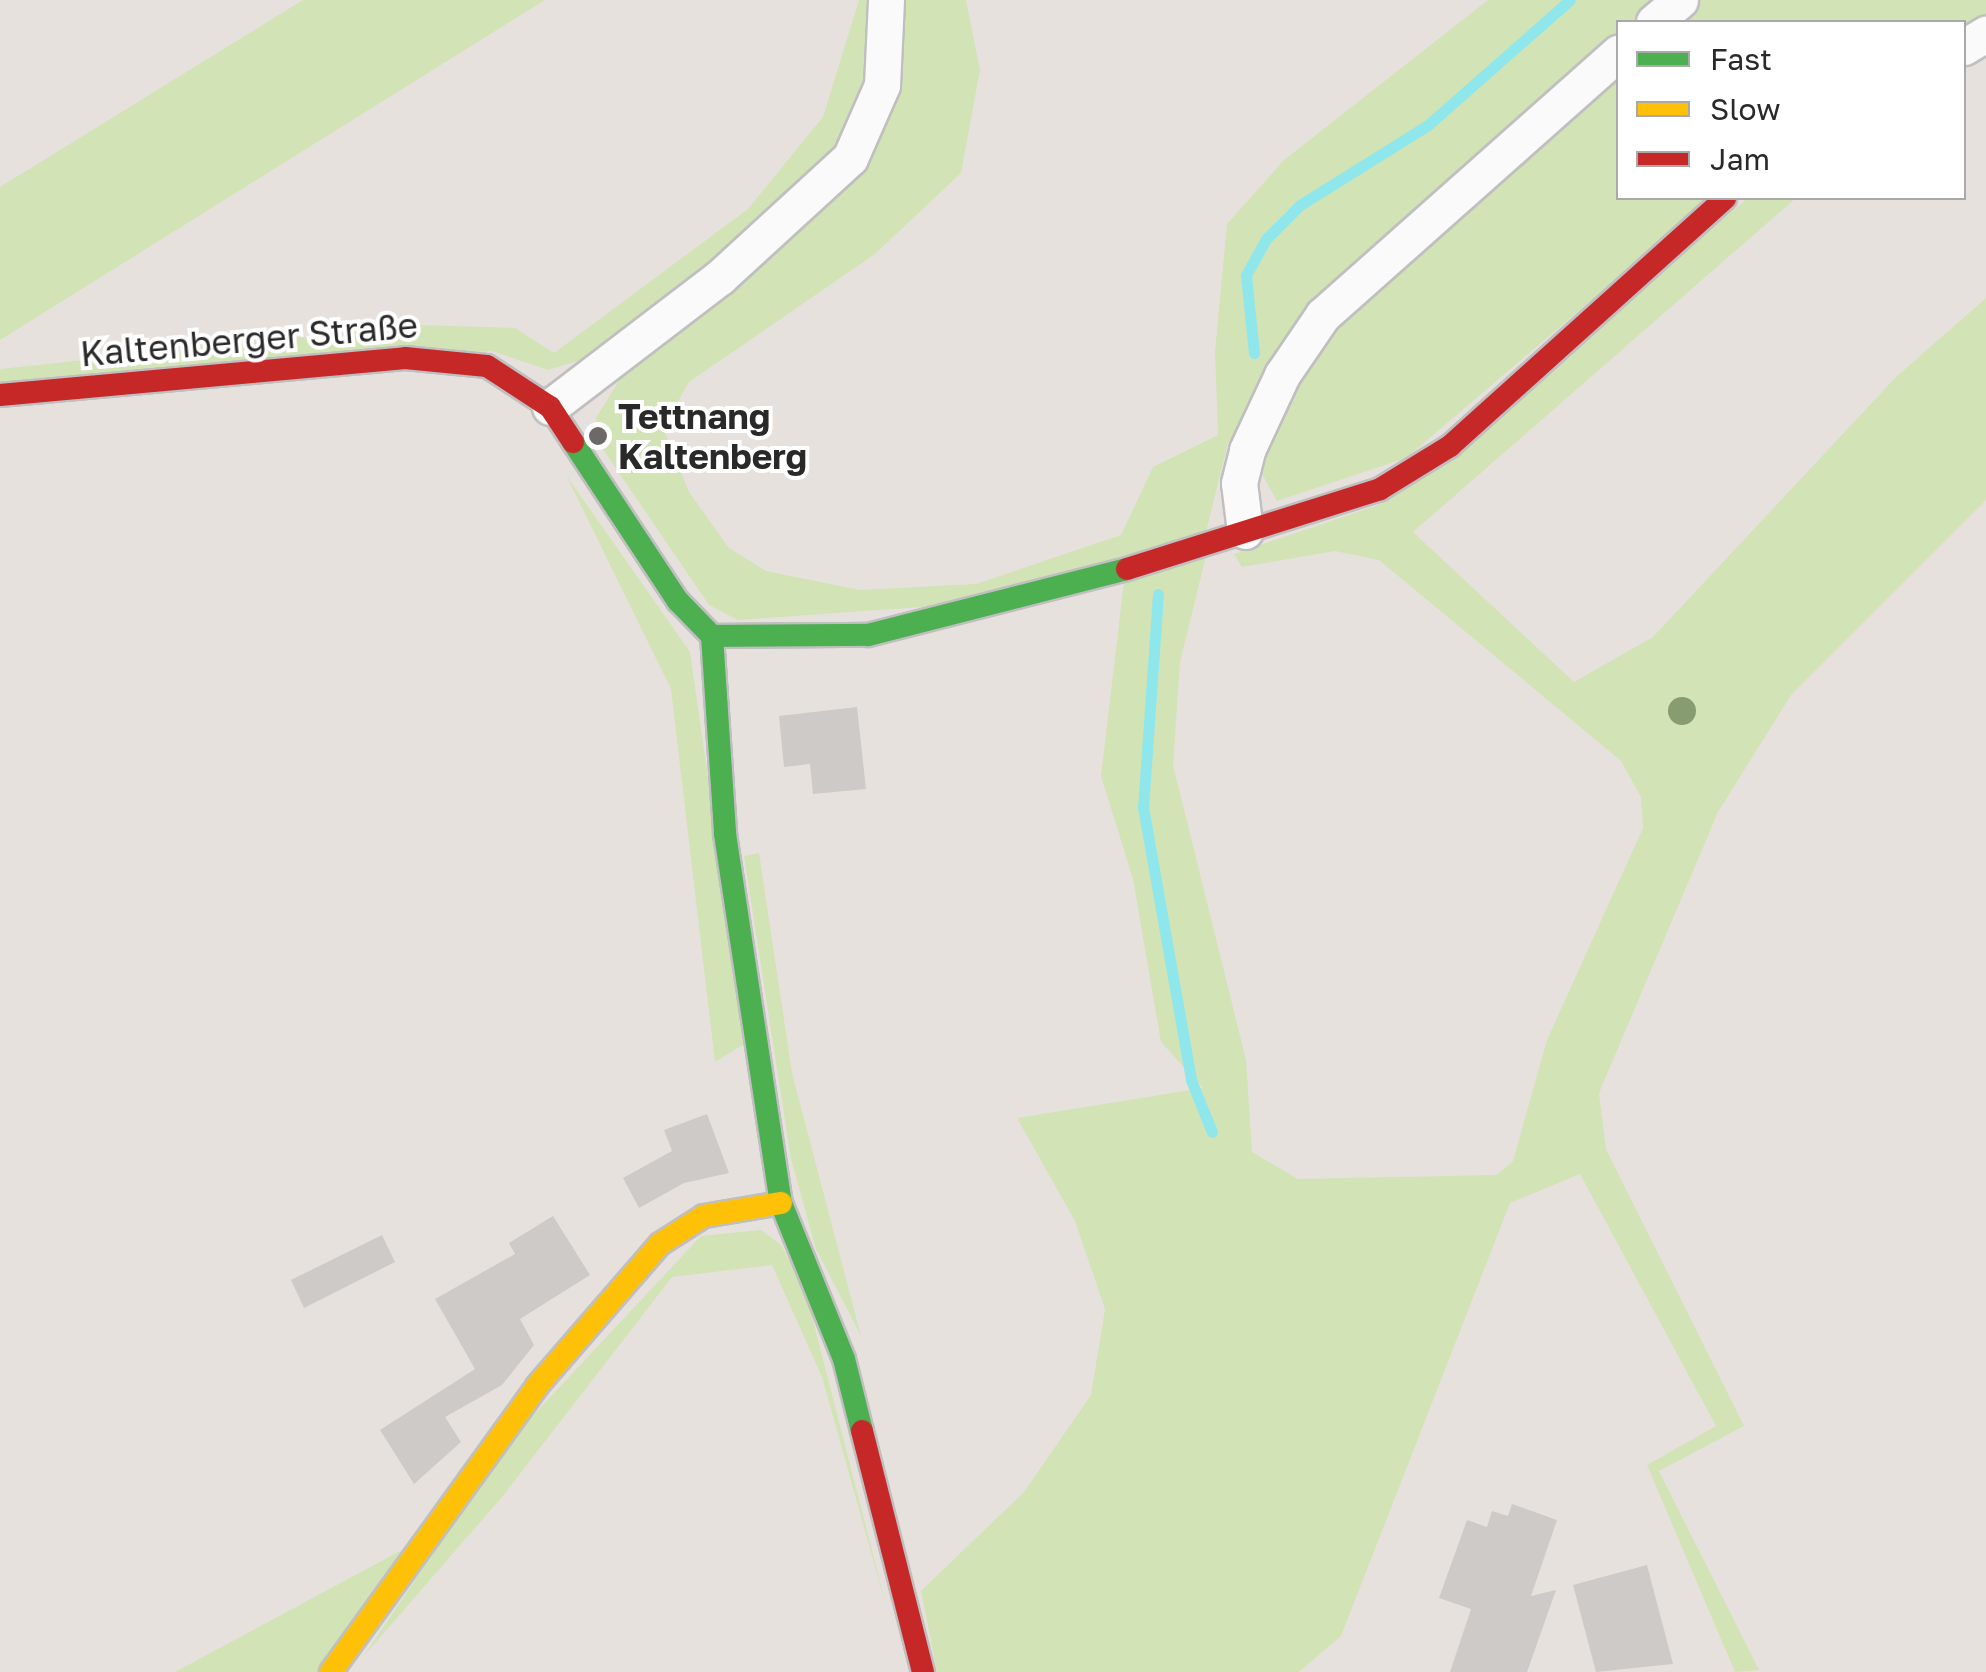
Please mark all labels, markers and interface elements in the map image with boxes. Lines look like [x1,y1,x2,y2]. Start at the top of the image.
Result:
legend [1616,20,1966,200]
text: Fast [1710,41,1772,77]
text: Slow [1710,91,1781,127]
text: Jam [1710,141,1770,177]
street label: Kaltenberger Straße [79,303,419,375]
place label: Tettnang Kaltenberg [618,395,807,477]
marker: Tettnang Kaltenberg [587,425,609,447]

